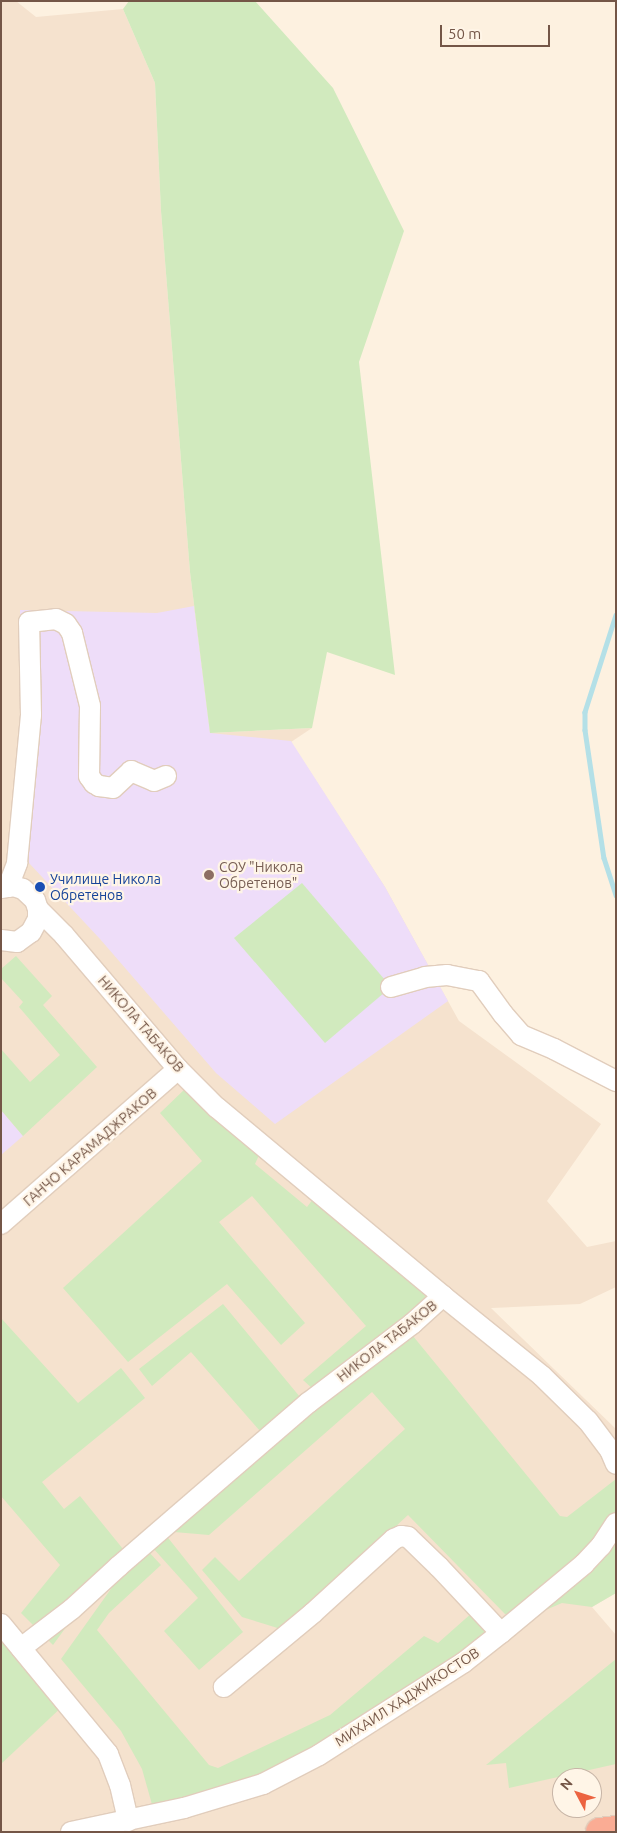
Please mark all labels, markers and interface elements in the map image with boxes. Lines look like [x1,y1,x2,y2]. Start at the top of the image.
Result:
scale bar [442,15,552,47]
text: 50 m [448,25,481,42]
place label: СОУ "Никола Обретенов" [219,859,303,892]
marker: СОУ "Никола Обретенов" [203,869,215,881]
place label: Училище Никола Обретенов [50,871,161,904]
marker: Училище Никола Обретенов [34,881,46,893]
street label: НИКОЛА ТАБАКОВ [94,972,188,1076]
street label: ГАНЧО КАРАМАДЖРАКОВ [20,1084,160,1210]
street label: НИКОЛА ТАБАКОВ [334,1297,440,1385]
street label: МИХАИЛ ХАДЖИКОСТОВ [332,1644,482,1750]
north arrow [552,1768,602,1818]
text: N [557,1775,576,1793]

